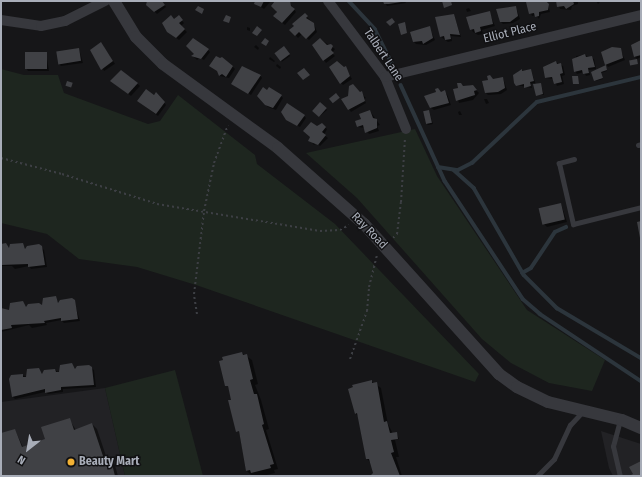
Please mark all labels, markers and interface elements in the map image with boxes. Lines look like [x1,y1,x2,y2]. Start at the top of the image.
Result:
street label: Elliot Place [482,19,538,47]
street label: Talbert Lane [360,26,406,84]
street label: Ray Road [348,210,390,252]
north arrow [8,429,48,469]
text: N [15,452,28,467]
place label: Beauty Mart [79,455,140,469]
marker: Beauty Mart [66,457,76,467]

